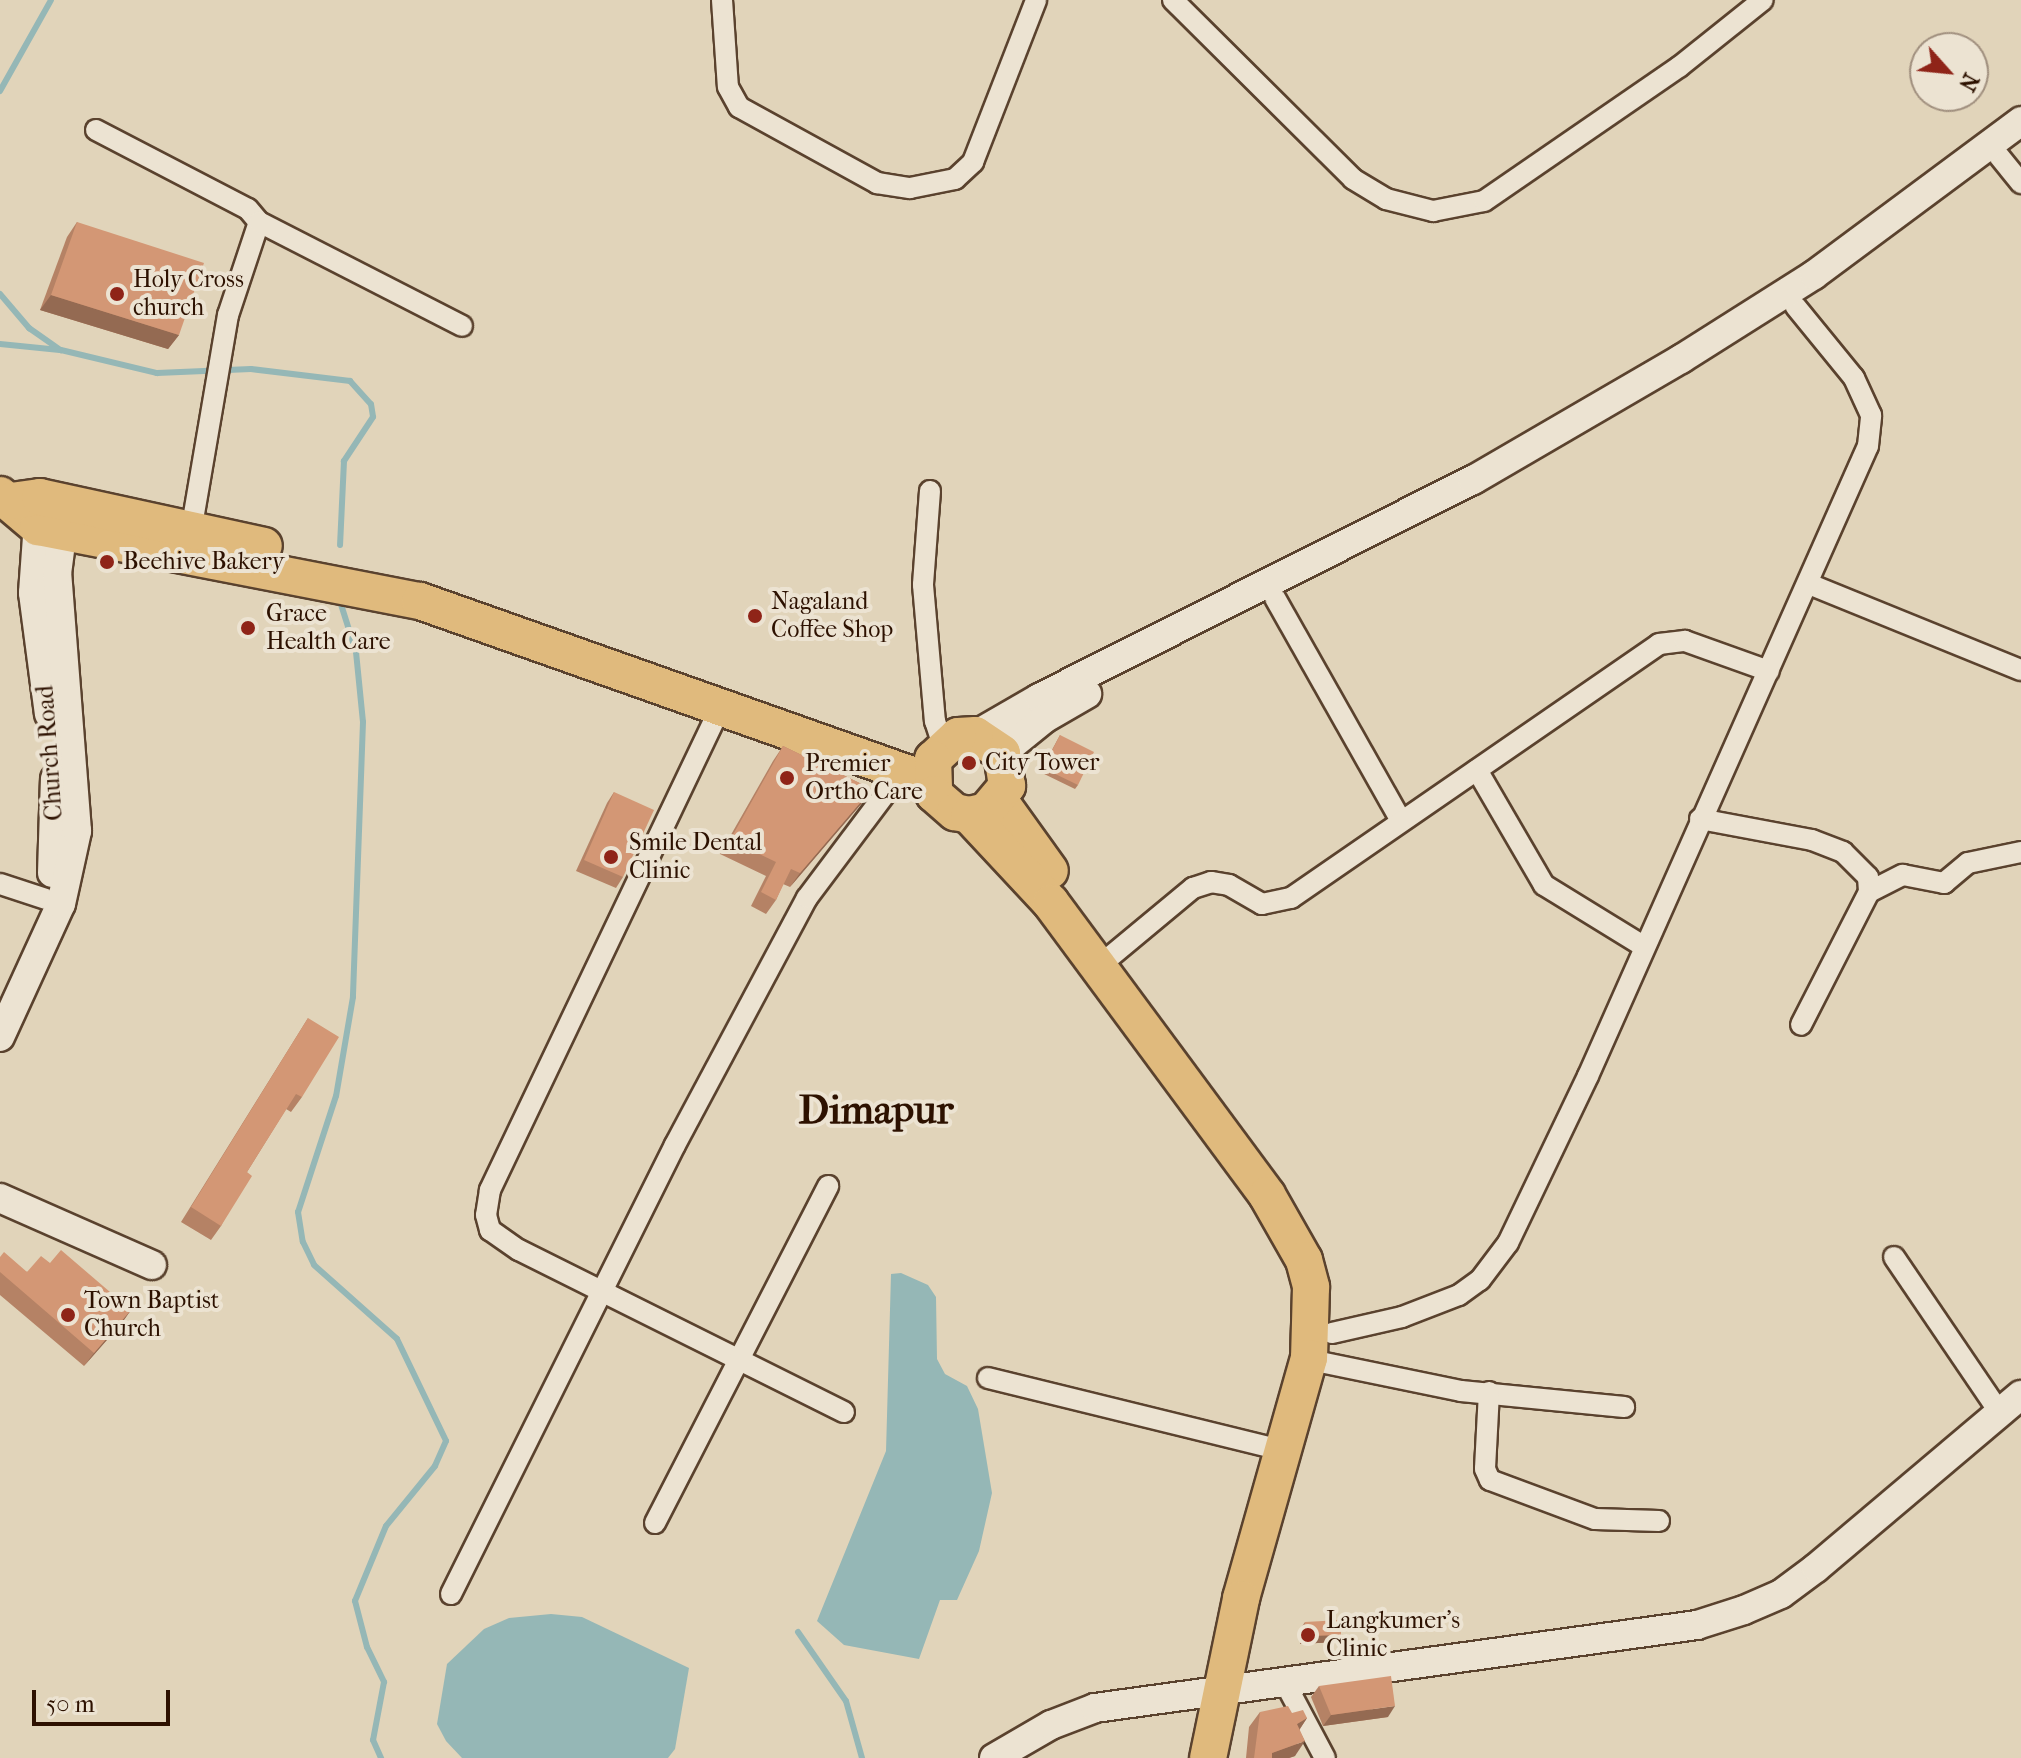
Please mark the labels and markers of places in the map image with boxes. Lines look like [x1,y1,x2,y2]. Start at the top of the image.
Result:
place label: Holy Cross church [133,266,244,322]
marker: Holy Cross church [108,285,126,303]
place label: Beehive Bakery [123,548,285,576]
marker: Beehive Bakery [98,553,116,571]
place label: Nagaland Coffee Shop [771,588,893,644]
place label: Grace Health Care [266,600,391,656]
marker: Nagaland Coffee Shop [746,607,764,625]
marker: Grace Health Care [237,617,259,639]
place label: City Tower [985,749,1100,777]
place label: Premier Ortho Care [805,750,923,806]
marker: City Tower [960,754,978,772]
marker: Premier Ortho Care [776,767,798,789]
place label: Smile Dental Clinic [629,829,762,885]
marker: Smile Dental Clinic [600,846,622,868]
place label: Town Baptist Church [84,1287,219,1343]
marker: Town Baptist Church [59,1306,77,1324]
place label: Langkumer's Clinic [1326,1607,1460,1663]
marker: Langkumer's Clinic [1297,1624,1319,1646]

